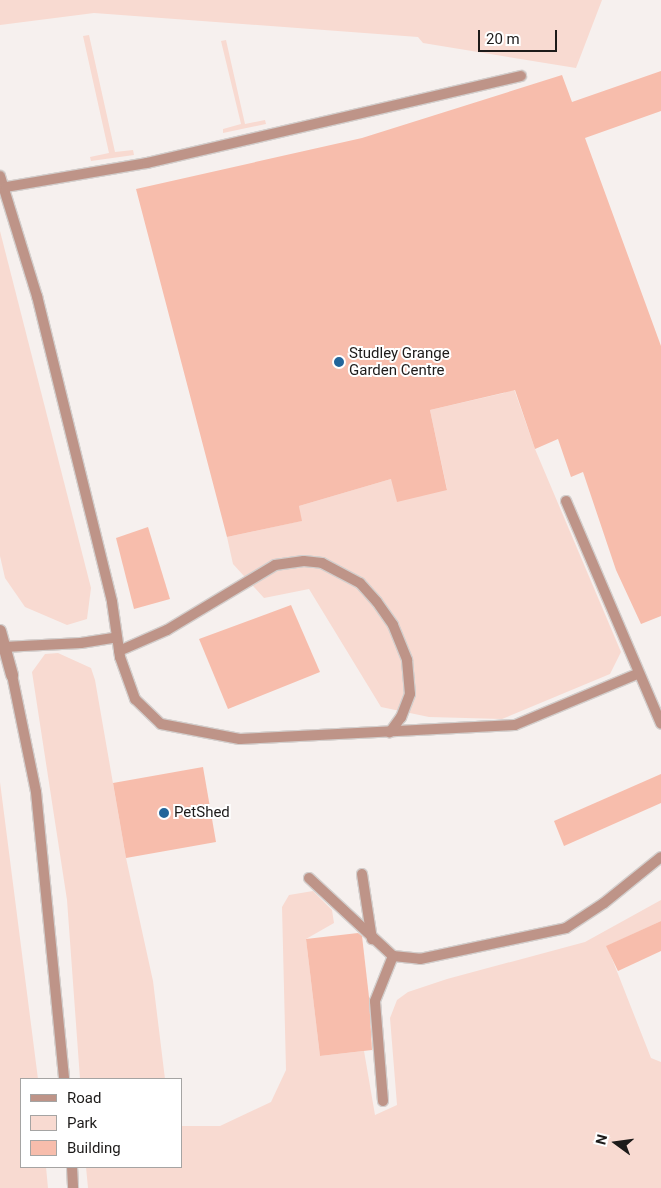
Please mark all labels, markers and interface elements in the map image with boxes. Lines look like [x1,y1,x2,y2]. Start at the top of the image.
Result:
scale bar [481,20,560,52]
text: 20 m [486,30,520,48]
place label: Studley Grange Garden Centre [349,344,450,379]
marker: Studley Grange Garden Centre [333,356,345,368]
place label: PetShed [174,804,230,822]
marker: PetShed [158,807,170,819]
legend [20,1078,182,1168]
text: Road [67,1089,101,1107]
text: Park [67,1114,97,1132]
north arrow [591,1118,641,1168]
text: N [592,1133,610,1146]
text: Building [67,1139,121,1157]

